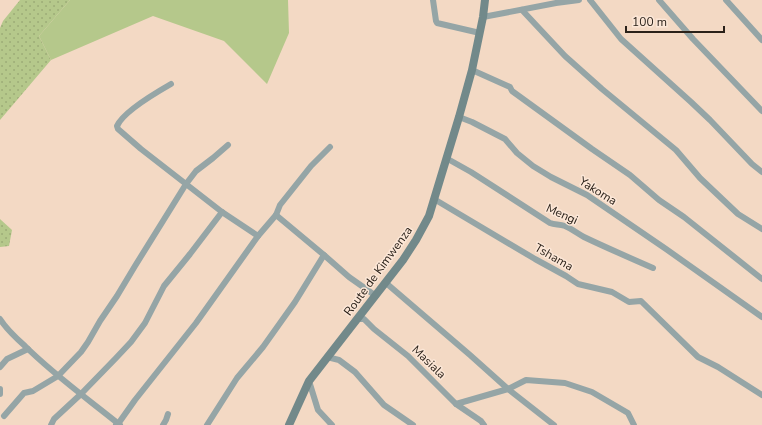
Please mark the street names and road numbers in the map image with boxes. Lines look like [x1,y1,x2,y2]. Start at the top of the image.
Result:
street label: Yakoma [575,173,620,209]
street label: Mengi [544,200,580,228]
street label: Route de Kimwenza [340,223,416,319]
street label: Tshama [532,240,576,274]
street label: Masiala [409,342,449,382]

